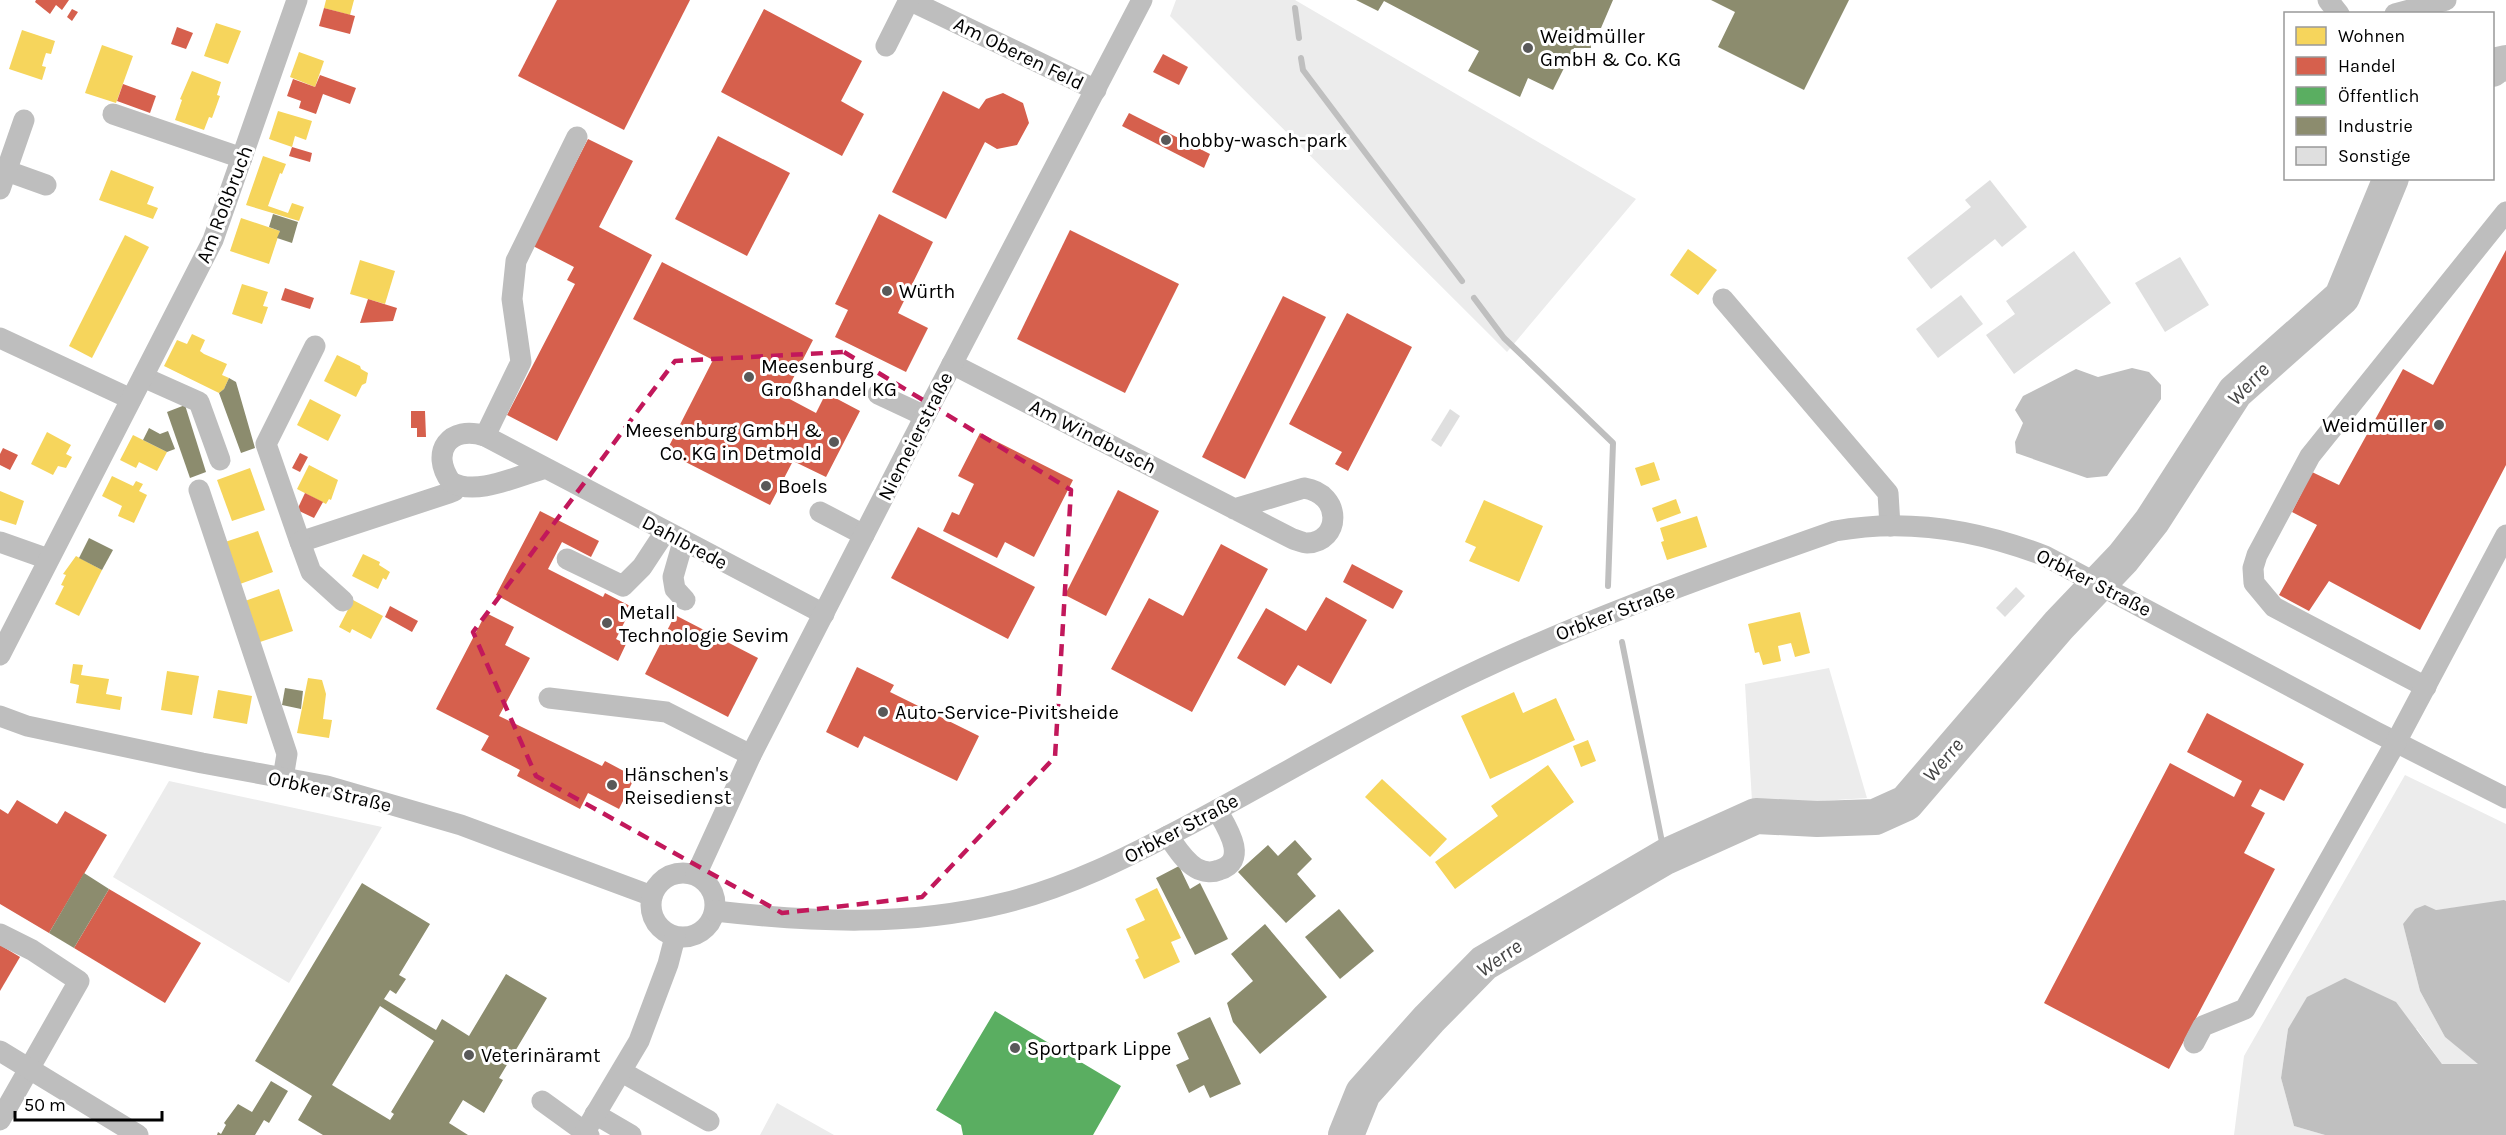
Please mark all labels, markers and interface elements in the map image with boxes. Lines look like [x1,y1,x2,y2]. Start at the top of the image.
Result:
street label: Am Oberen Feld [950,12,1088,95]
legend [2284,12,2494,180]
place label: Weidmüller GmbH & Co. KG [1540,25,1681,71]
text: Wohnen [2338,25,2405,47]
marker: Weidmüller GmbH & Co. KG [1521,41,1535,55]
text: Handel [2338,55,2396,77]
text: Öffentlich [2338,85,2419,107]
text: Industrie [2338,115,2413,137]
place label: hobby-wasch-park [1178,129,1348,152]
marker: hobby-wasch-park [1159,133,1173,147]
street label: Am Roßbruch [192,142,257,266]
text: Sonstige [2338,145,2411,167]
place label: Würth [899,280,955,303]
marker: Würth [880,284,894,298]
place label: Meesenburg Großhandel KG [761,355,897,401]
water label: Werre [2222,357,2274,410]
street label: Niemeierstraße [873,368,958,504]
marker: Meesenburg Großhandel KG [742,370,756,384]
street label: Am Windbusch [1025,395,1160,478]
place label: Weidmüller [2322,414,2428,437]
marker: Weidmüller [2432,418,2446,432]
place label: Meesenburg GmbH & Co. KG in Detmold [625,419,822,465]
marker: Meesenburg GmbH & Co. KG in Detmold [827,435,841,449]
place label: Boels [778,475,828,498]
marker: Boels [759,479,773,493]
street label: Dahlbrede [638,510,731,575]
street label: Orbker Straße [2032,544,2155,621]
street label: Orbker Straße [1552,579,1678,646]
place label: Metall Technologie Sevim [619,601,789,647]
marker: Metall Technologie Sevim [600,616,614,630]
place label: Auto-Service-Pivitsheide [895,701,1119,724]
marker: Auto-Service-Pivitsheide [876,705,890,719]
water label: Werre [1917,733,1969,787]
place label: Hänschen's Reisedienst [624,763,732,809]
street label: Orbker Straße [266,766,394,817]
marker: Hänschen's Reisedienst [605,778,619,792]
street label: Orbker Straße [1120,789,1242,868]
water label: Werre [1472,934,1527,982]
place label: Sportpark Lippe [1027,1037,1171,1060]
marker: Sportpark Lippe [1008,1041,1022,1055]
place label: Veterinäramt [481,1044,601,1067]
marker: Veterinäramt [462,1048,476,1062]
scale bar [15,1084,162,1122]
text: 50 m [24,1094,66,1116]

